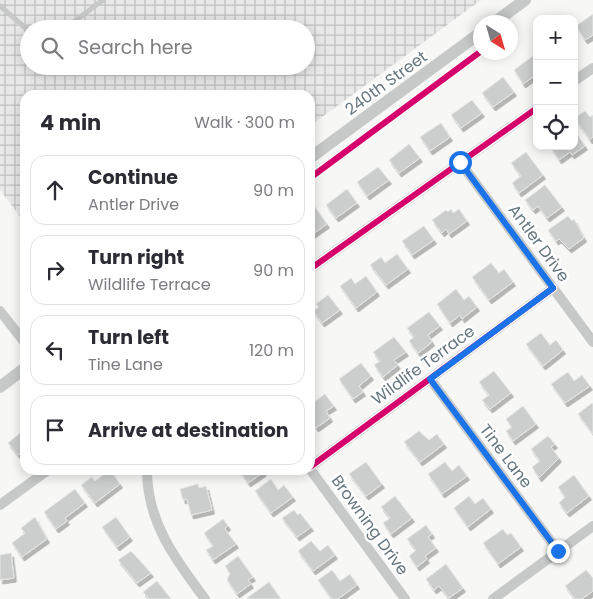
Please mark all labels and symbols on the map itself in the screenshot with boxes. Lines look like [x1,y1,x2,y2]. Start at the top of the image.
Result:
north arrow [473,15,518,60]
street label: 240th Street [340,45,432,121]
route start [449,151,472,174]
street label: Antler Drive [503,199,575,287]
street label: Wildlife Terrace [367,320,479,410]
street label: Tine Lane [474,419,538,493]
street label: Browning Drive [326,470,414,580]
route end [547,540,570,563]

